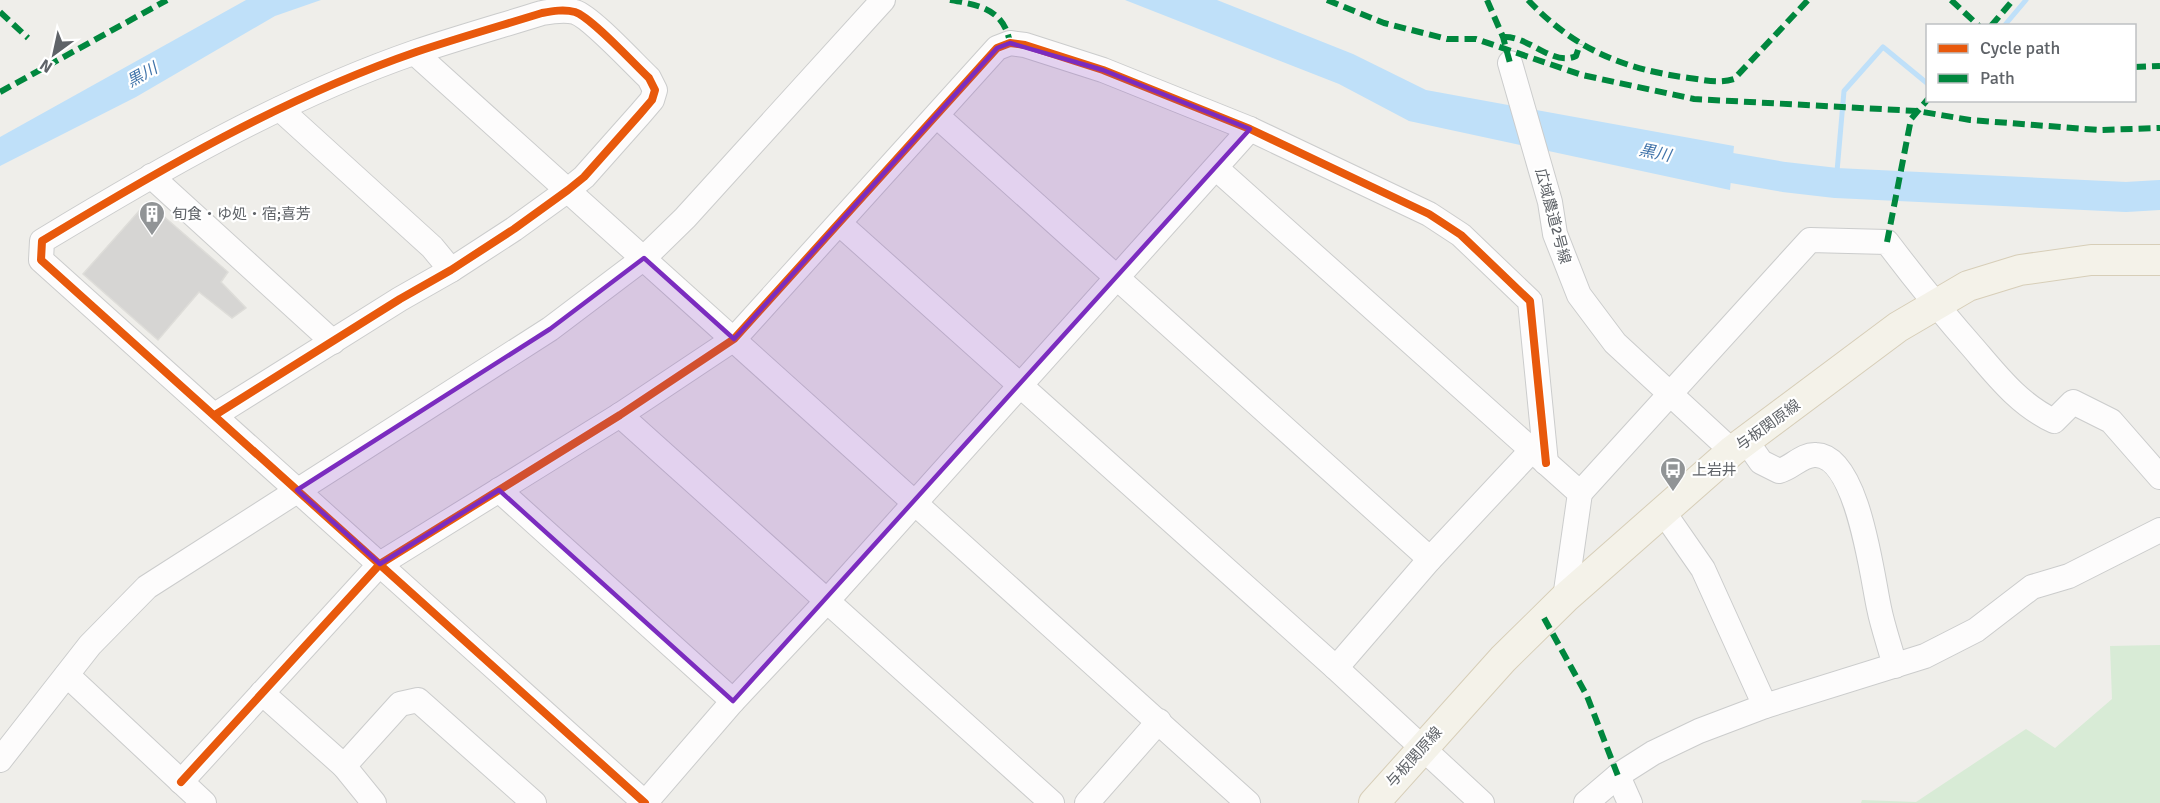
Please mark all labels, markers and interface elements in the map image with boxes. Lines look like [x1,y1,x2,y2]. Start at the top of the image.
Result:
north arrow [24,24,84,84]
legend [1926,24,2136,102]
text: Cycle path [1980,37,2060,59]
text: N [36,54,56,77]
water label: 黒川 [123,58,163,92]
text: Path [1980,67,2015,89]
water label: 黒川 [1637,140,1675,166]
street label: 広域農道2号線 [1532,166,1574,266]
building icon: 旬食・ゆ処・宿;喜芳 [137,199,167,237]
place label: 旬食・ゆ処・宿;喜芳 [172,205,311,223]
street label: 与板関原線 [1732,396,1804,454]
bus stop icon: 上岩井 [1658,455,1688,493]
place label: 上岩井 [1692,461,1737,479]
street label: 与板関原線 [1382,723,1446,791]

